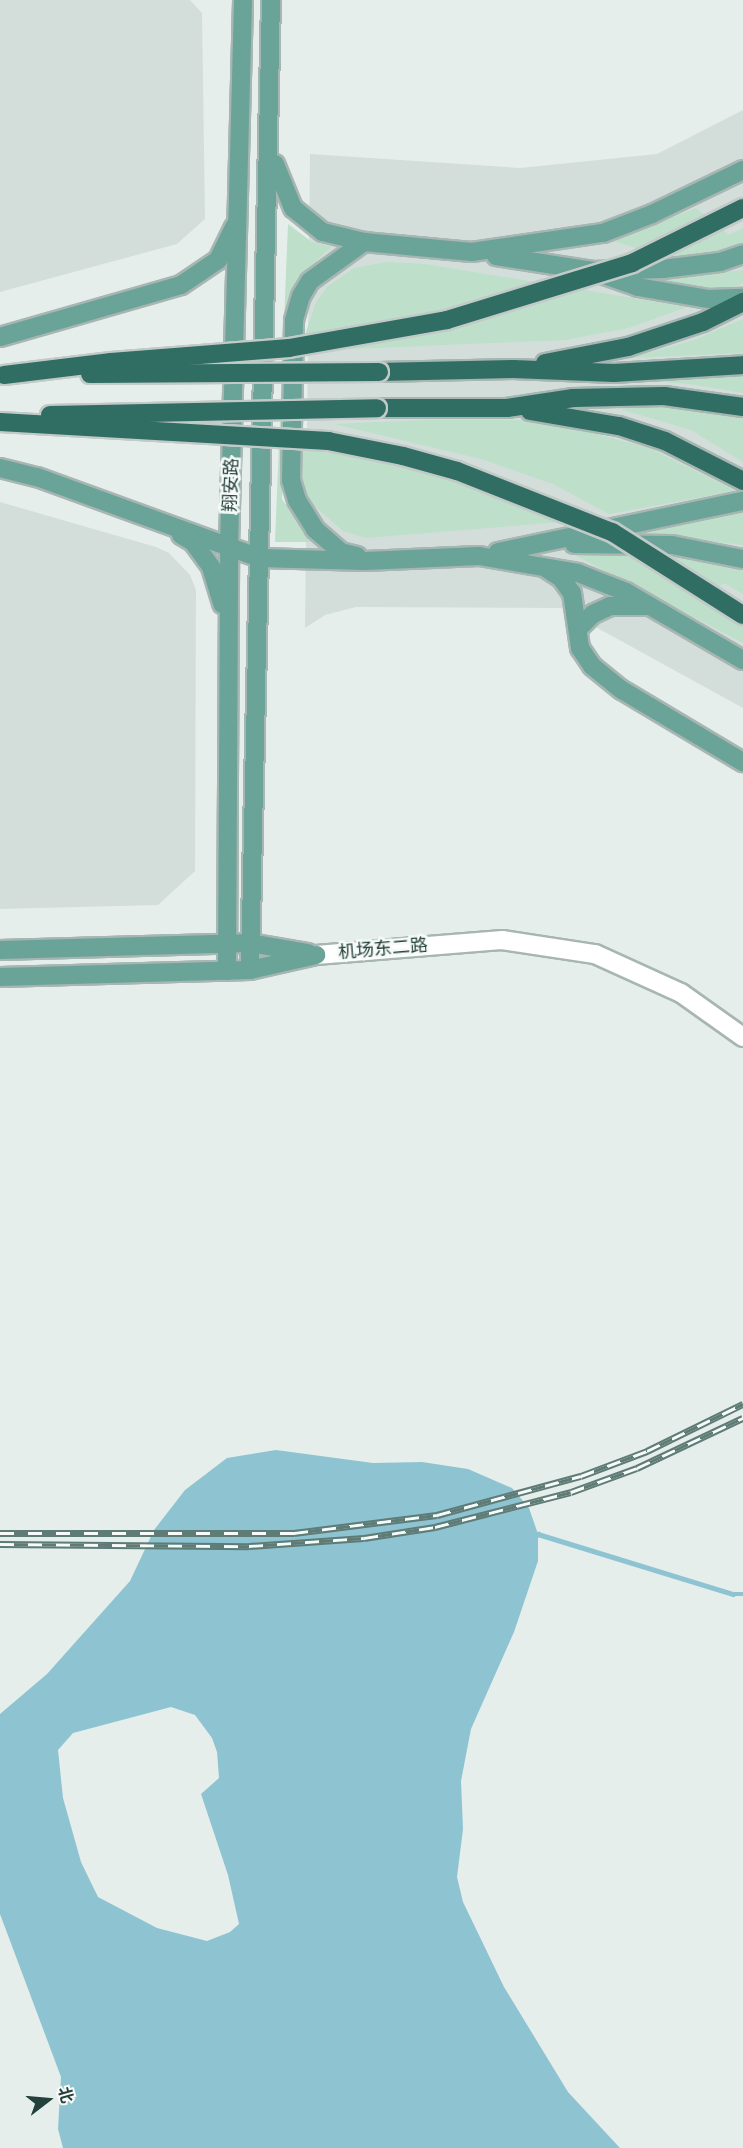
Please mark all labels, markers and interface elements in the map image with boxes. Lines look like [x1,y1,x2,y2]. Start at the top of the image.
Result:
street label: 翔安路 [219,458,243,512]
street label: 机场东二路 [337,934,429,964]
north arrow [18,2070,78,2130]
text: 北 [54,2085,77,2105]

